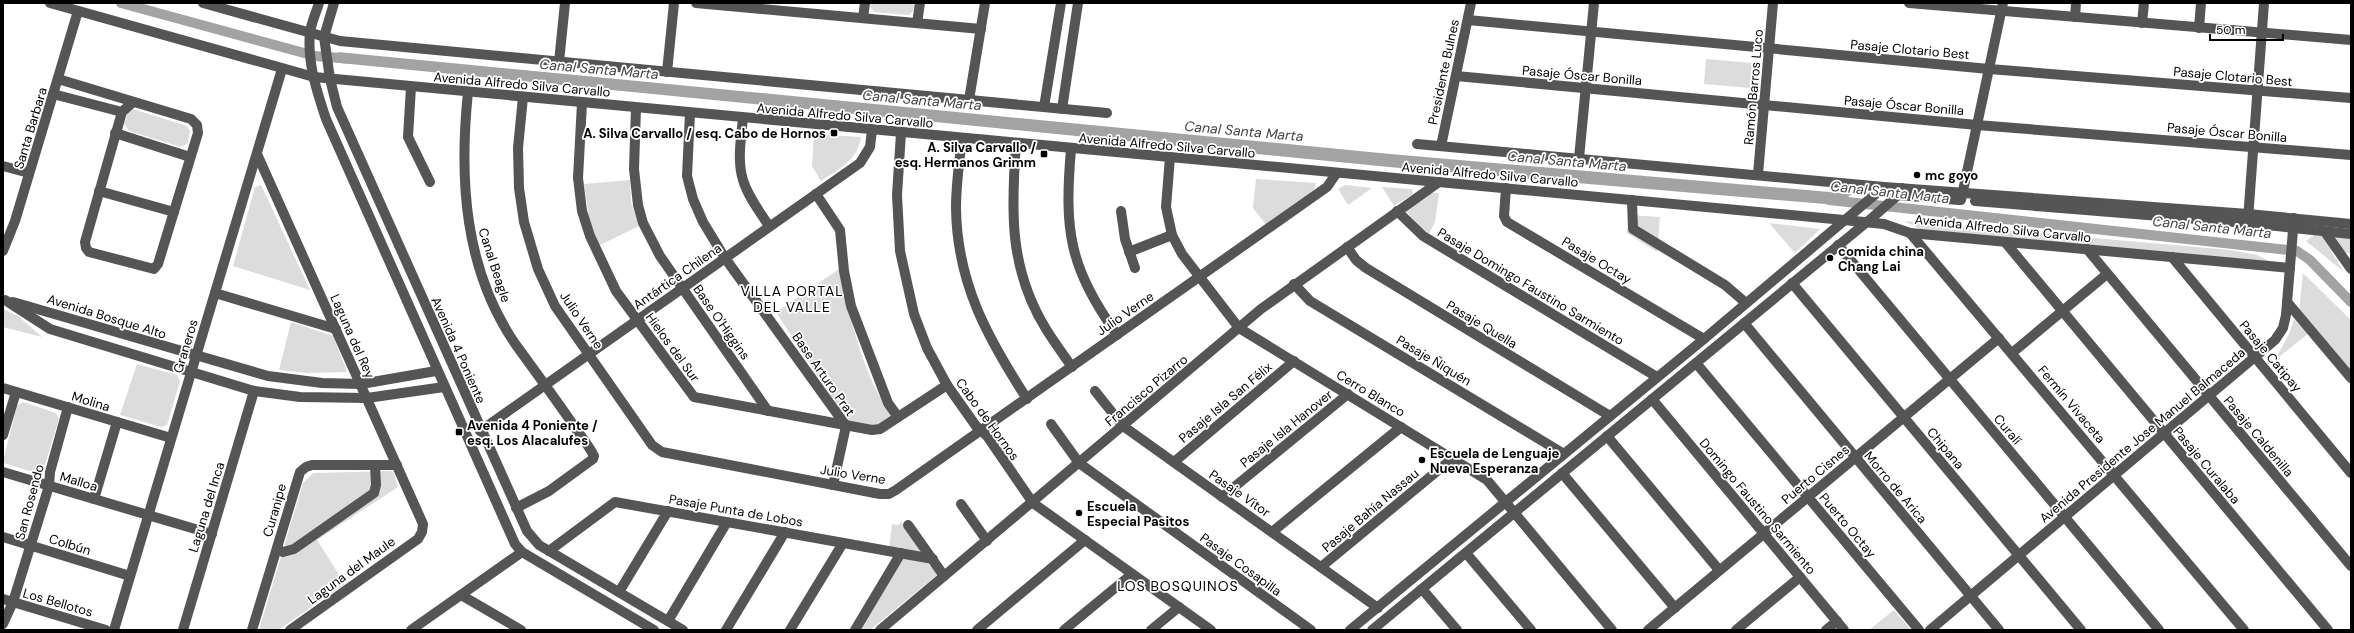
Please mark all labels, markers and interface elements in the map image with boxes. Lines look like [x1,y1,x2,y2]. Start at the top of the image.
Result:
scale bar [2210,16,2283,42]
street label: Presidente Bulnes [1424,18,1463,126]
text: 50 m [2216,22,2245,38]
street label: Ramón Barros Luco [1740,28,1767,146]
street label: Pasaje Clotario Best [1850,36,1970,63]
water label: Canal Santa Marta [539,55,660,83]
street label: Pasaje Óscar Bonilla [1521,62,1643,89]
street label: Pasaje Clotario Best [2173,63,2293,90]
street label: Avenida Alfredo Silva Carvallo [433,68,611,101]
street label: Santa Barbara [10,85,51,171]
water label: Canal Santa Marta [862,86,983,114]
street label: Pasaje Óscar Bonilla [1843,92,1965,119]
street label: Avenida Alfredo Silva Carvallo [756,99,934,132]
water label: Canal Santa Marta [1184,117,1305,145]
street label: Pasaje Óscar Bonilla [2166,119,2288,146]
place label: A. Silva Carvallo / esq. Cabo de Hornos [583,125,826,142]
marker: A. Silva Carvallo / esq. Cabo de Hornos [829,128,839,138]
street label: Avenida Alfredo Silva Carvallo [1078,129,1256,162]
place label: A. Silva Carvallo / esq. Hermanos Grimm [895,139,1036,171]
water label: Canal Santa Marta [1507,147,1628,175]
marker: A. Silva Carvallo / esq. Hermanos Grimm [1039,149,1049,159]
street label: Avenida Alfredo Silva Carvallo [1401,158,1579,191]
place label: mc goyo [1925,167,1978,184]
marker: mc goyo [1912,170,1922,180]
water label: Canal Santa Marta [1830,177,1951,207]
street label: Avenida Alfredo Silva Carvallo [1914,211,2092,246]
water label: Canal Santa Marta [2152,212,2273,242]
street label: Pasaje Domingo Faustino Sarmiento [1434,224,1627,349]
street label: Canal Beagle [475,226,515,304]
street label: Pasaje Octay [1559,233,1635,288]
street label: Antártica Chilena [630,240,725,313]
place label: comida china Chang Lai [1838,243,1924,275]
marker: comida china Chang Lai [1825,253,1835,263]
street label: Base O'Higgins [689,281,754,363]
district label: VILLA PORTAL DEL VALLE [740,282,844,316]
street label: Julio Verne [556,288,607,352]
street label: Julio Verne [1093,288,1157,339]
street label: Avenida Bosque Alto [45,290,169,343]
street label: Laguna del Rey [326,292,379,381]
street label: Avenida 4 Poniente [427,294,490,406]
street label: Pasaje Quella [1443,297,1520,352]
street label: Hielos del Sur [642,309,704,385]
street label: Graneros [169,317,202,375]
street label: Pasaje Catipay [2236,317,2306,396]
street label: Base Arturo Prat [788,329,859,419]
street label: Pasaje Ñiquén [1393,331,1474,389]
street label: Avenida Presidente Jose Manuel Balmaceda [2036,344,2249,527]
street label: Francisco Pizarro [1101,351,1191,430]
street label: Pasaje Isla San Félix [1175,358,1276,446]
street label: Fermín Vivaceta [2034,362,2109,447]
street label: Cerro Blanco [1333,366,1409,421]
street label: Cabo de Hornos [952,375,1023,464]
street label: Pasaje Isla Hanover [1237,386,1336,471]
street label: Molina [70,388,112,415]
street label: Pasaje Caldenilla [2220,392,2297,480]
street label: Curalí [1990,411,2025,448]
place label: Avenida 4 Poniente / esq. Los Alacalufes [467,417,598,449]
street label: Pasaje Curalaba [2169,423,2244,507]
street label: Chipana [1923,424,1968,473]
marker: Avenida 4 Poniente / esq. Los Alacalufes [454,427,464,437]
street label: Domingo Faustino Sarmiento [1696,435,1820,578]
street label: Puerto Cisnes [1778,441,1853,508]
place label: Escuela de Lenguaje Nueva Esperanza [1430,445,1560,477]
street label: Morro de Arica [1860,448,1931,527]
marker: Escuela de Lenguaje Nueva Esperanza [1417,455,1427,465]
street label: Laguna del Inca [185,460,228,554]
street label: Julio Verne [819,461,887,488]
street label: San Rosendo [11,462,48,542]
street label: Pasaje Bahía Nassau [1318,465,1422,556]
street label: Pasaje Vítor [1206,466,1274,521]
street label: Malloa [58,468,100,495]
street label: Curanipe [259,481,290,539]
street label: Puerto Octay [1815,489,1880,561]
street label: Pasaje Punta de Lobos [668,490,804,531]
place label: Escuela Especial Pasitos [1087,498,1189,530]
marker: Escuela Especial Pasitos [1074,508,1084,518]
street label: Pasaje Cosapilla [1197,529,1285,600]
street label: Colbún [47,530,93,559]
street label: Laguna del Maule [304,533,398,608]
district label: LOS BOSQUINOS [1117,577,1239,595]
street label: Los Bellotos [21,584,95,621]

